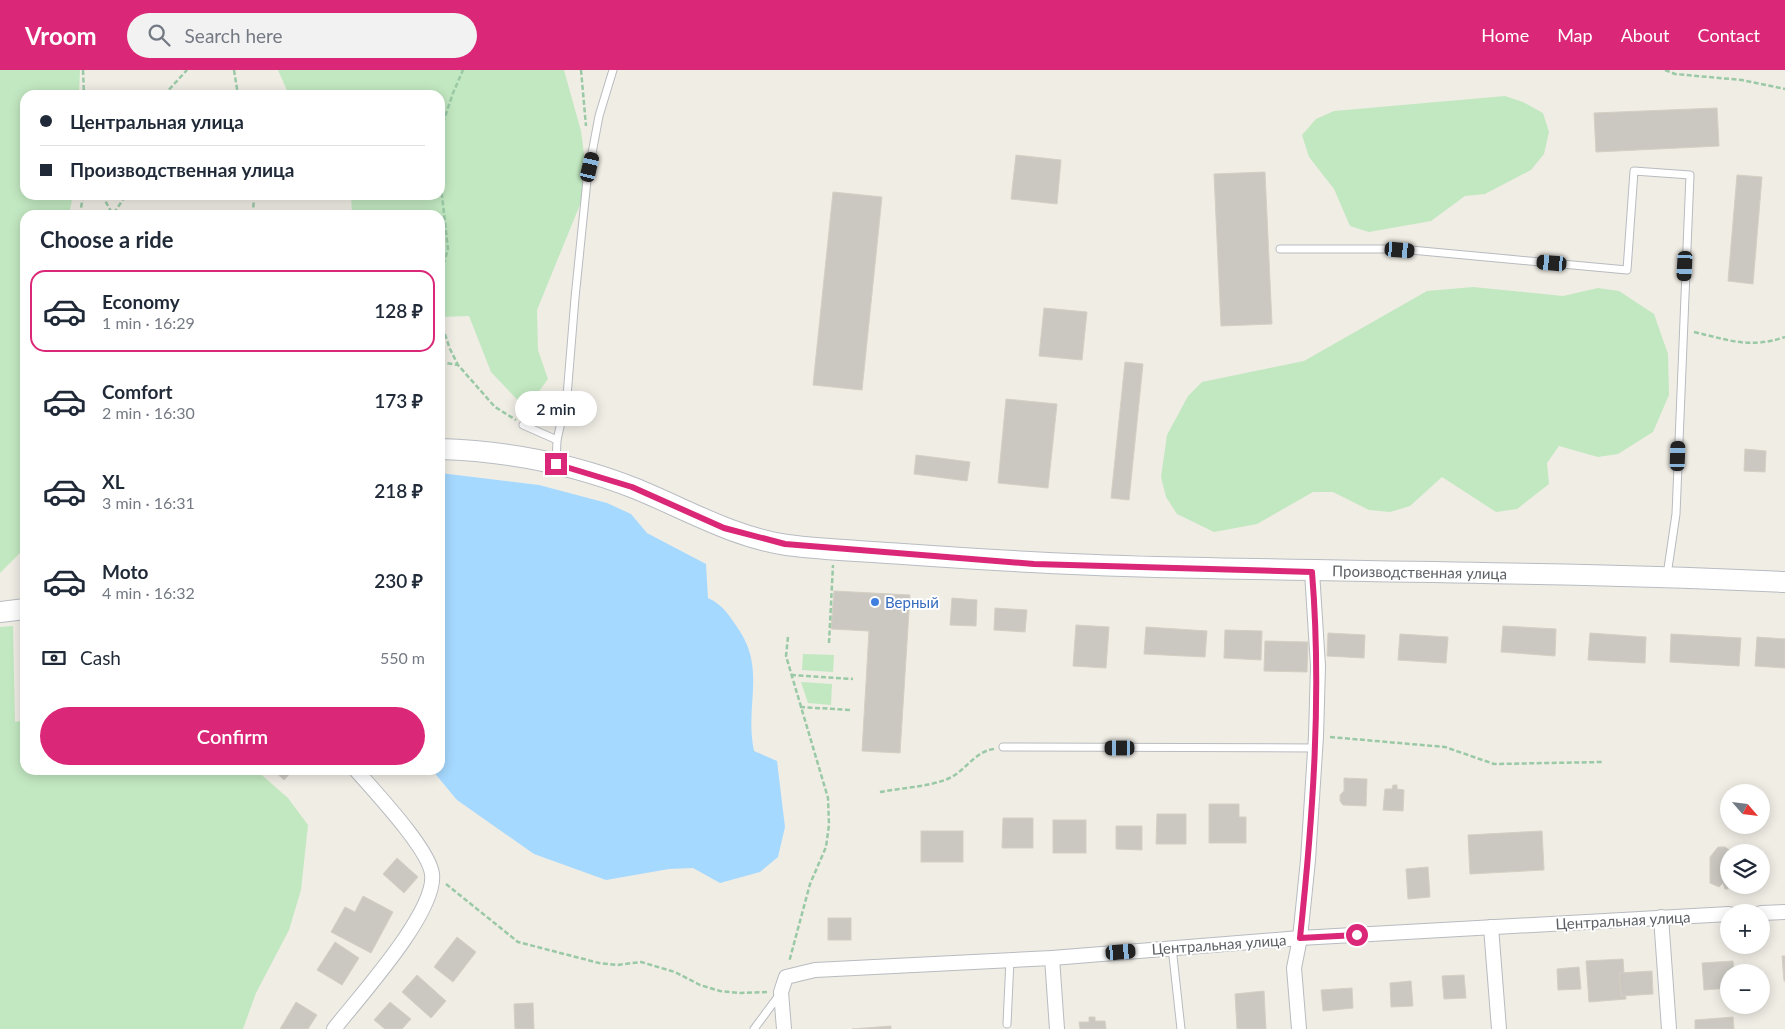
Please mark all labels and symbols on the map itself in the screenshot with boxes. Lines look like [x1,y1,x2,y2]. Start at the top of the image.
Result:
car [579,151,600,183]
car [1384,241,1415,259]
car [1676,251,1693,281]
car [1536,254,1567,272]
callout: 2 min [515,392,597,426]
car [1669,441,1686,471]
route end [545,453,567,475]
street label: Производственная улица [1332,561,1507,582]
place label: Верный [885,593,939,611]
marker: Верный [869,596,881,608]
car [1105,741,1135,756]
north arrow [1720,784,1770,834]
street label: Центральная улица [1555,907,1691,933]
route start [1346,924,1368,946]
street label: Центральная улица [1151,930,1287,958]
car [1105,943,1136,961]

